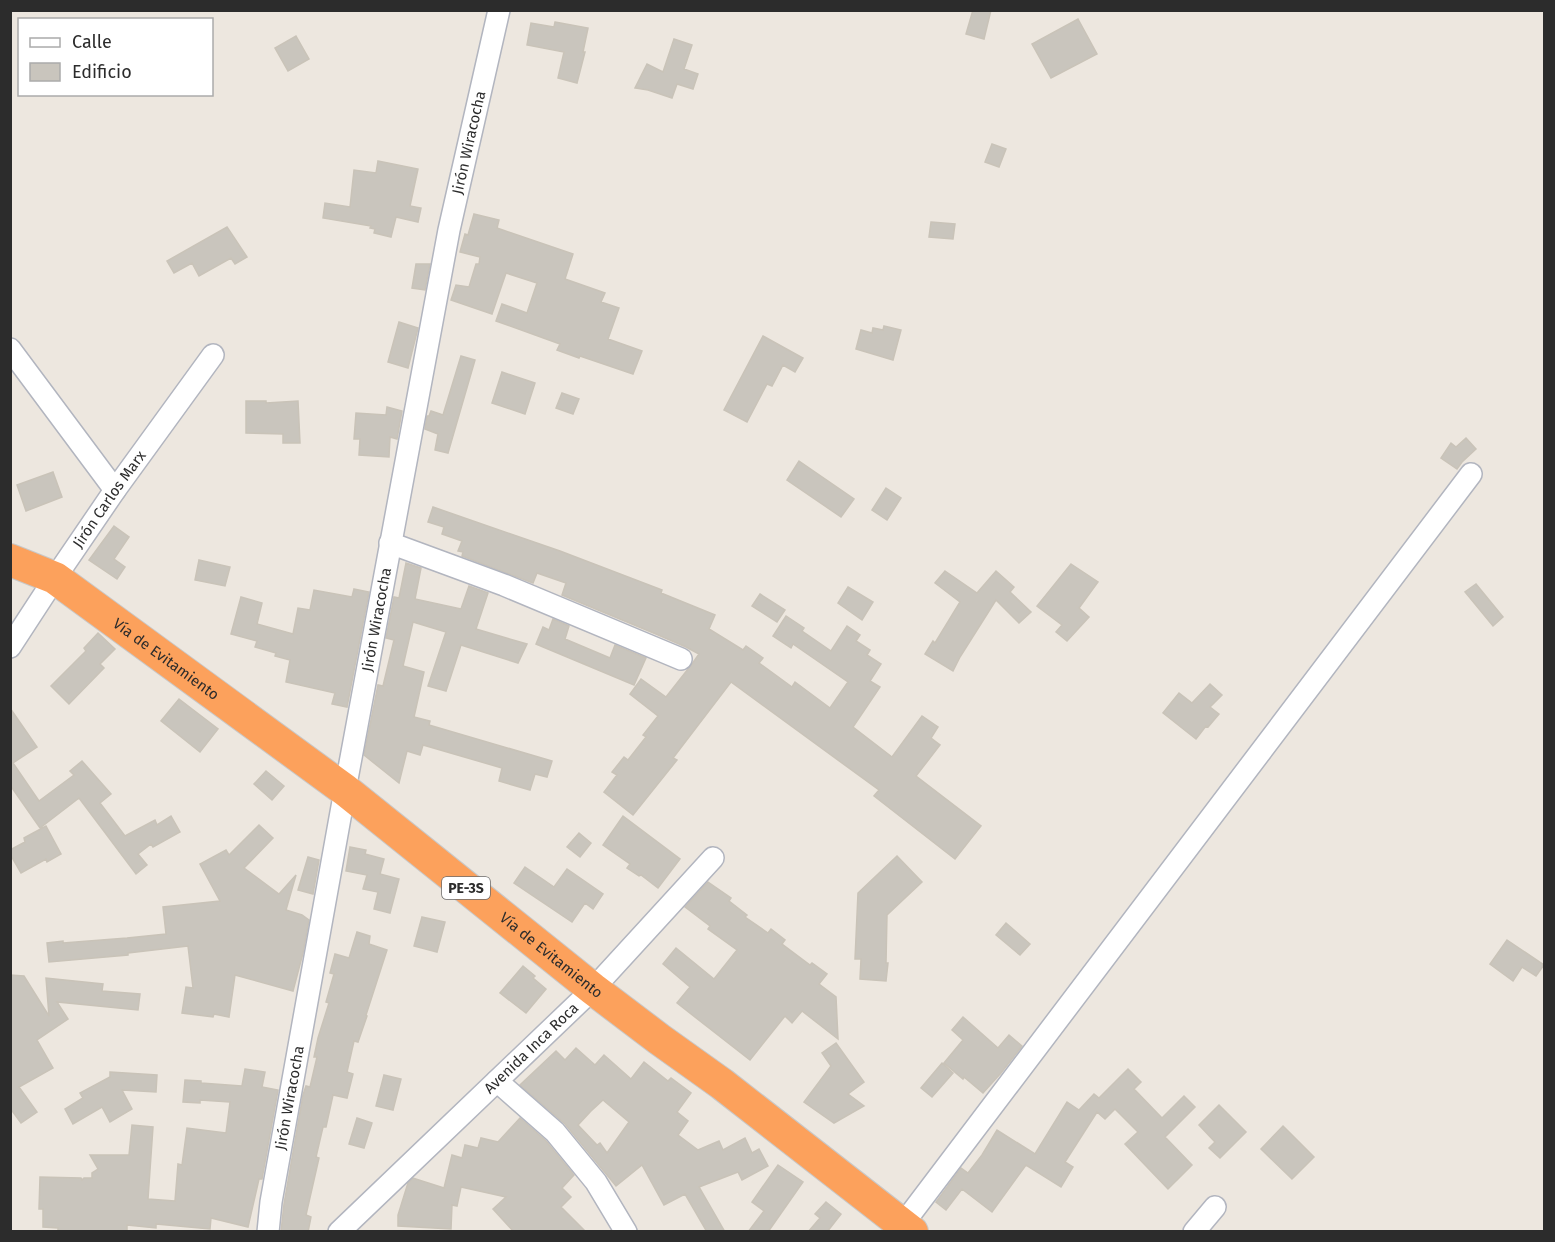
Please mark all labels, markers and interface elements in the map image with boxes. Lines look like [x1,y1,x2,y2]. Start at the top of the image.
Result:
legend [18,18,213,96]
text: Calle [72,31,112,53]
text: Edificio [72,61,132,83]
street label: Jirón Wiracocha [448,89,489,196]
street label: Jirón Carlos Marx [69,446,150,552]
street label: Jirón Wiracocha [358,566,395,673]
street label: Vía de Evitamiento [109,614,223,704]
road number: PE-3S [442,877,490,899]
street label: Vía de Evitamiento [496,909,606,1002]
street label: Avenida Inca Roca [480,999,582,1097]
street label: Jirón Wiracocha [272,1044,308,1151]

